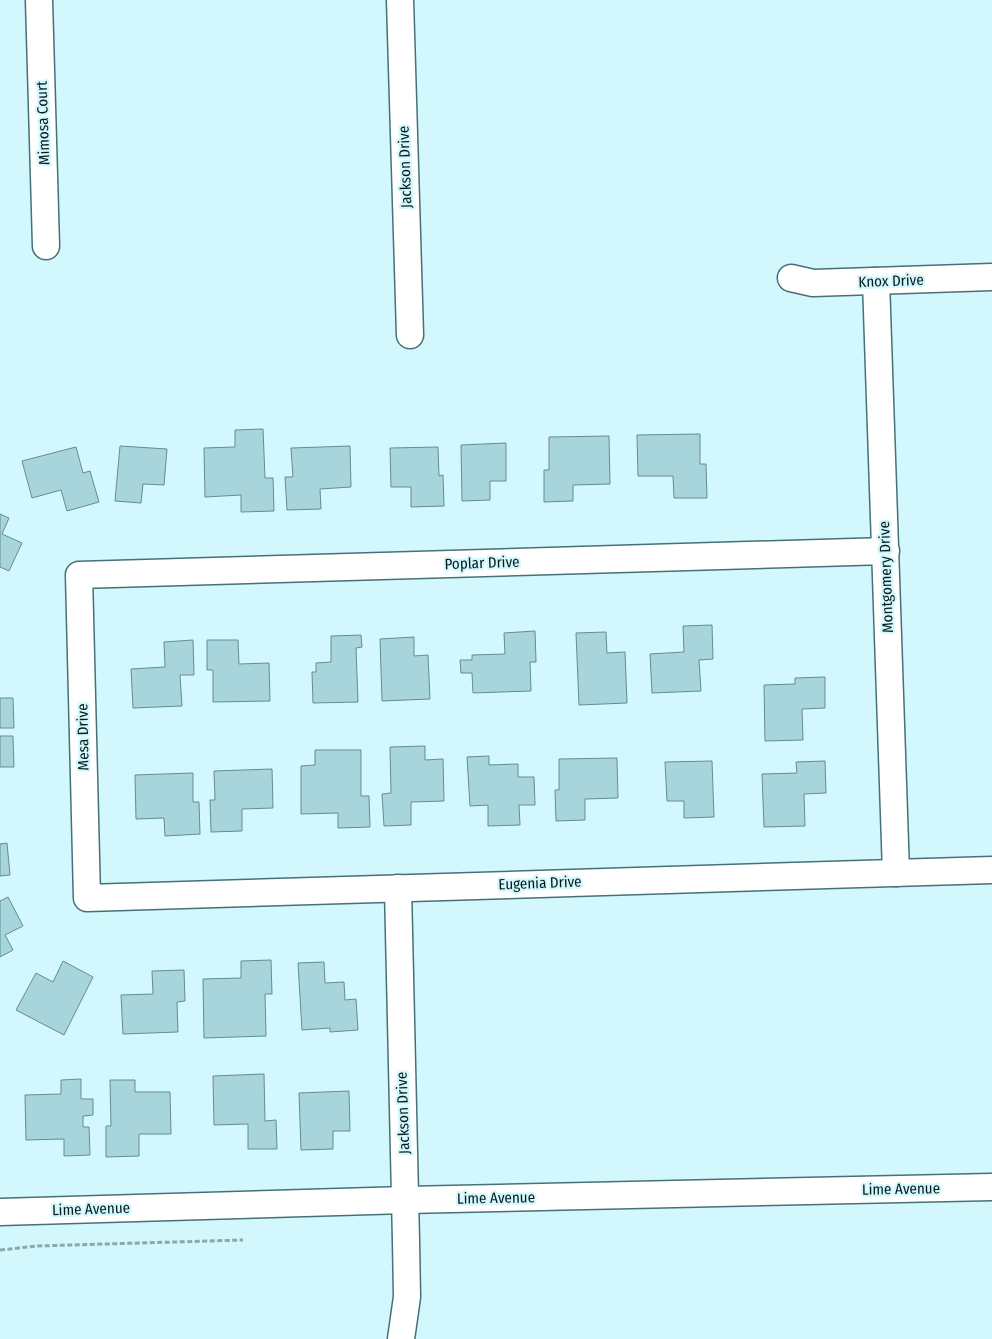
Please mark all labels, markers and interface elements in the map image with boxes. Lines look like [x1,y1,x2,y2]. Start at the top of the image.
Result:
street label: Mimosa Court [33,81,53,165]
street label: Jackson Drive [395,126,415,208]
street label: Knox Drive [858,271,924,291]
street label: Montgomery Drive [875,521,897,633]
street label: Poplar Drive [444,553,520,573]
street label: Mesa Drive [73,703,93,771]
street label: Eugenia Drive [498,873,582,893]
street label: Jackson Drive [393,1072,413,1154]
street label: Lime Avenue [862,1179,940,1199]
street label: Lime Avenue [457,1188,535,1208]
street label: Lime Avenue [52,1199,130,1219]

